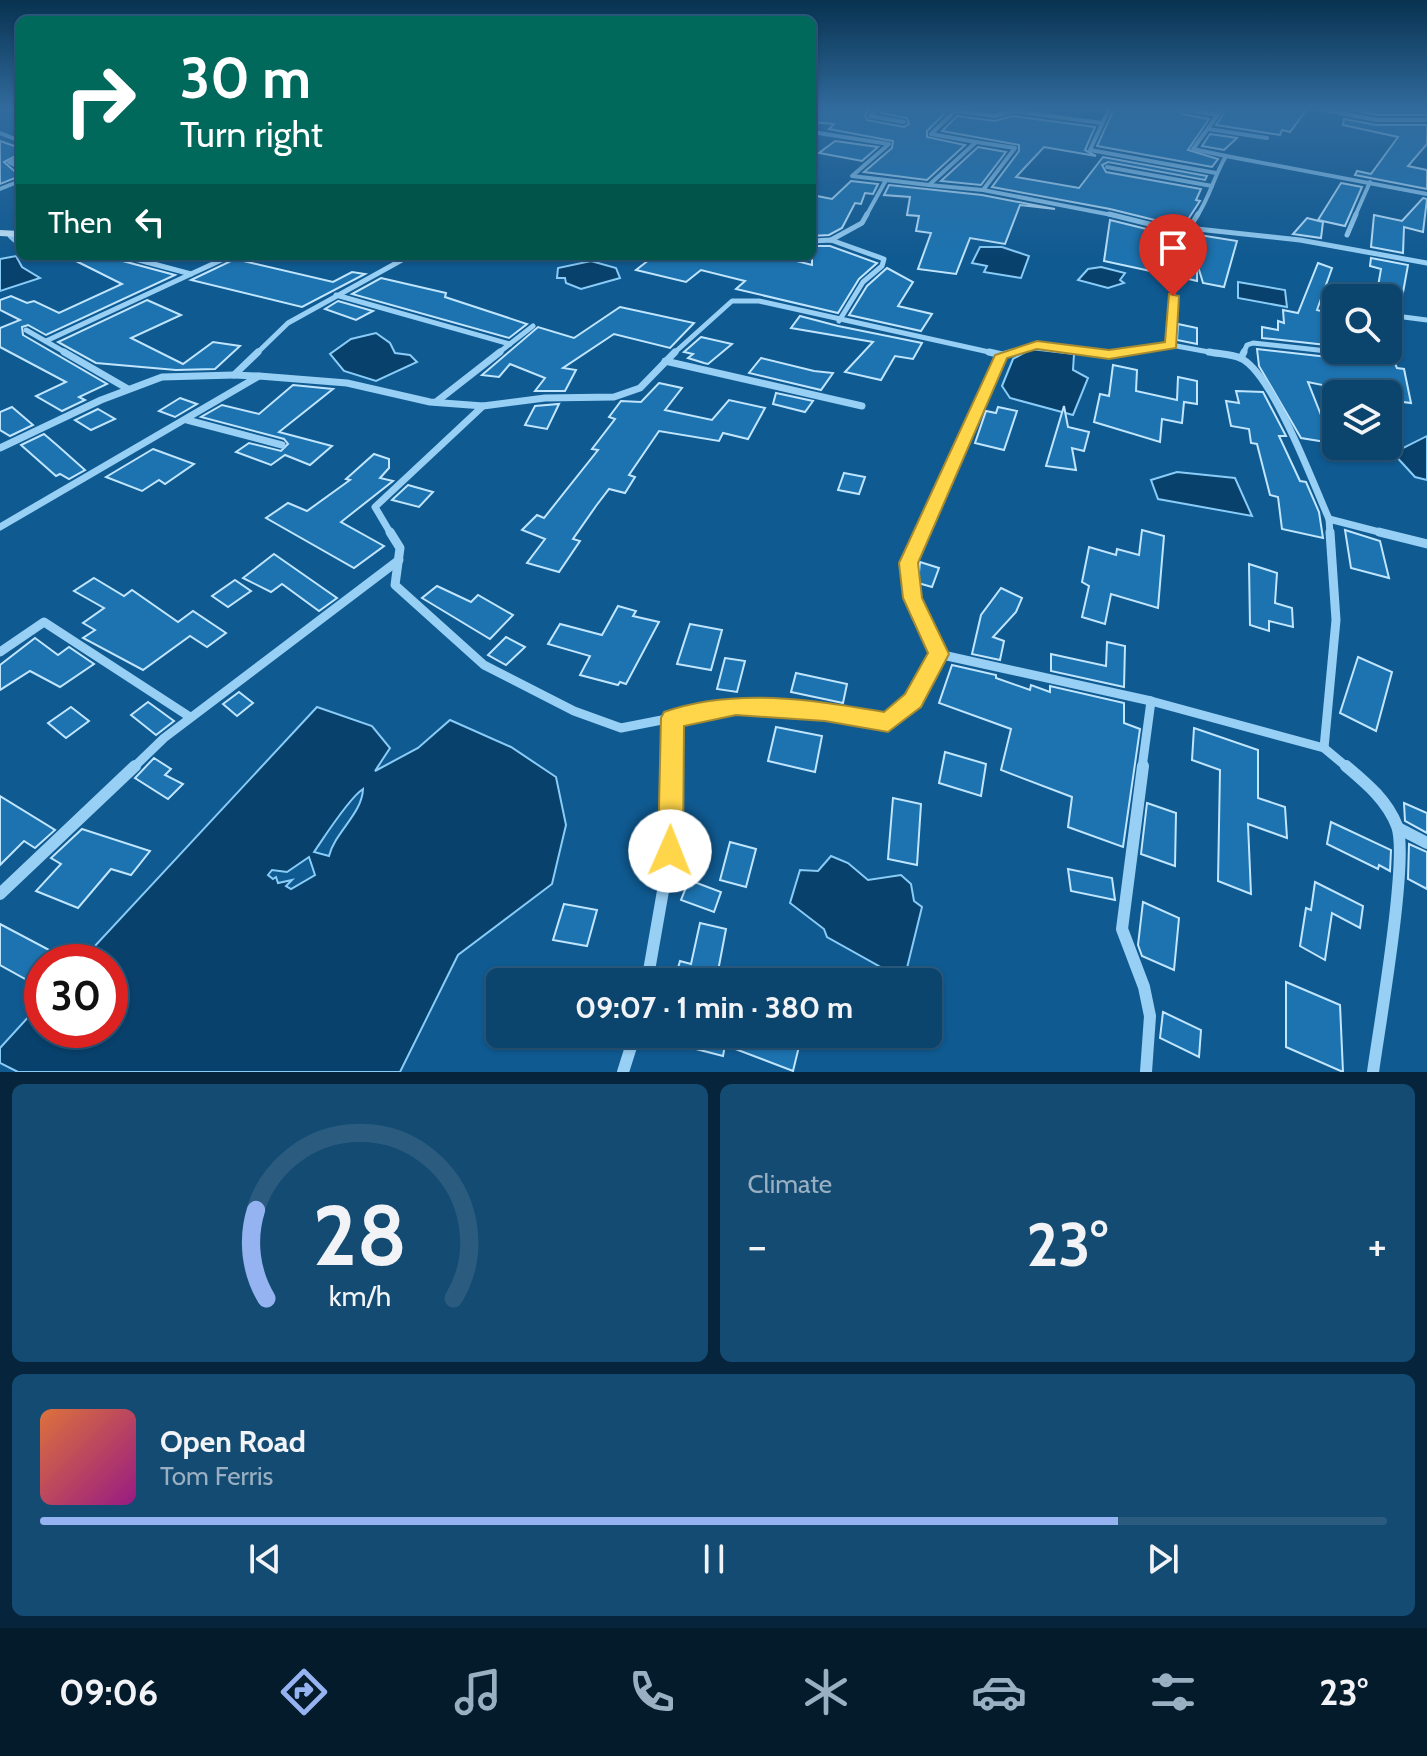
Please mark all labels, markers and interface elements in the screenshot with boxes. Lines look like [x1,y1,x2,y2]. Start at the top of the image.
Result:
text: 30 m [180,44,311,112]
icon: right [48,48,152,152]
text: Turn right [180,112,323,156]
icon: left [128,200,172,244]
text: Then [48,204,112,241]
pin [1139,214,1207,296]
icon: arrive [1151,226,1195,270]
map controls [1322,284,1402,460]
button: search [1322,284,1402,364]
button: layers [1322,380,1402,460]
position arrow [628,809,712,893]
speed limit sign: 30 [24,944,128,1048]
text: 09:07 · 1 min · 380 m [575,989,853,1026]
text: Climate [748,1168,832,1200]
text: 28 [313,1185,407,1286]
text: 23° [1027,1208,1108,1281]
text: − [748,1219,767,1272]
text: + [1368,1219,1387,1272]
text: km/h [328,1278,391,1313]
text: Open Road [160,1423,306,1460]
text: Tom Ferris [160,1460,273,1492]
icon: previous [243,1537,287,1581]
icon: pause [692,1537,736,1581]
icon: next [1141,1537,1185,1581]
icon: directions [276,1664,332,1720]
icon: music [450,1664,506,1720]
icon: phone [624,1664,680,1720]
icon: climate [798,1664,854,1720]
icon: car [971,1664,1027,1720]
icon: filters [1145,1664,1201,1720]
text: 09:06 [59,1670,158,1714]
text: 23° [1319,1670,1368,1714]

